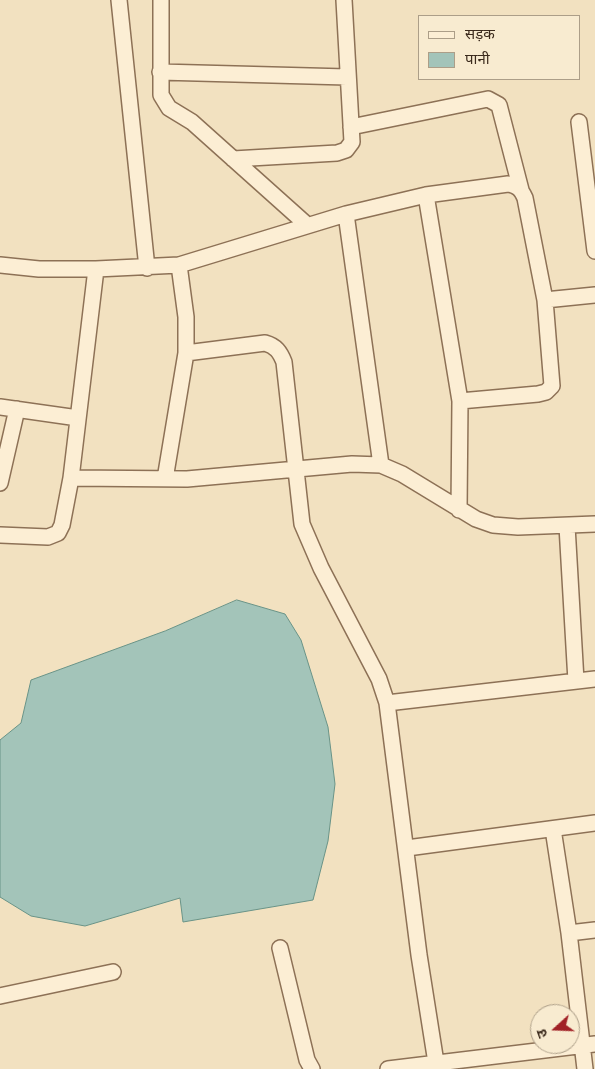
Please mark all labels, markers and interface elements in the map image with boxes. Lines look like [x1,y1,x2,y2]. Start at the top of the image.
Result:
legend [418,15,580,80]
text: सड़क [465,24,495,43]
text: पानी [465,49,490,68]
north arrow [530,1004,580,1054]
text: उ [532,1027,552,1041]

